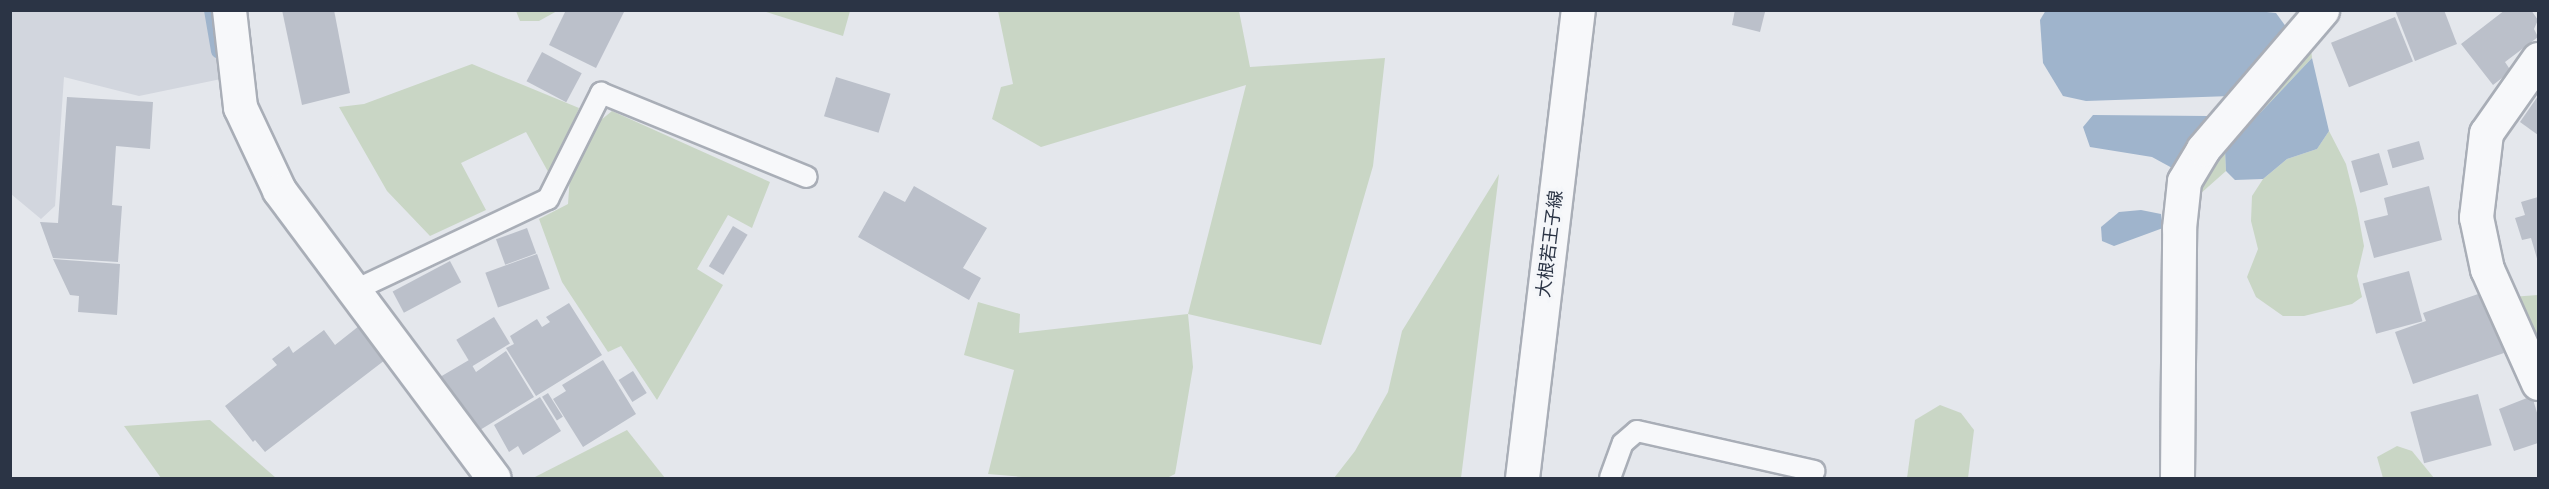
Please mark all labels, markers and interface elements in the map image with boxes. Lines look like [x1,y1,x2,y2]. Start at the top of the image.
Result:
street label: 大根若王子線 [1533,189,1567,299]

